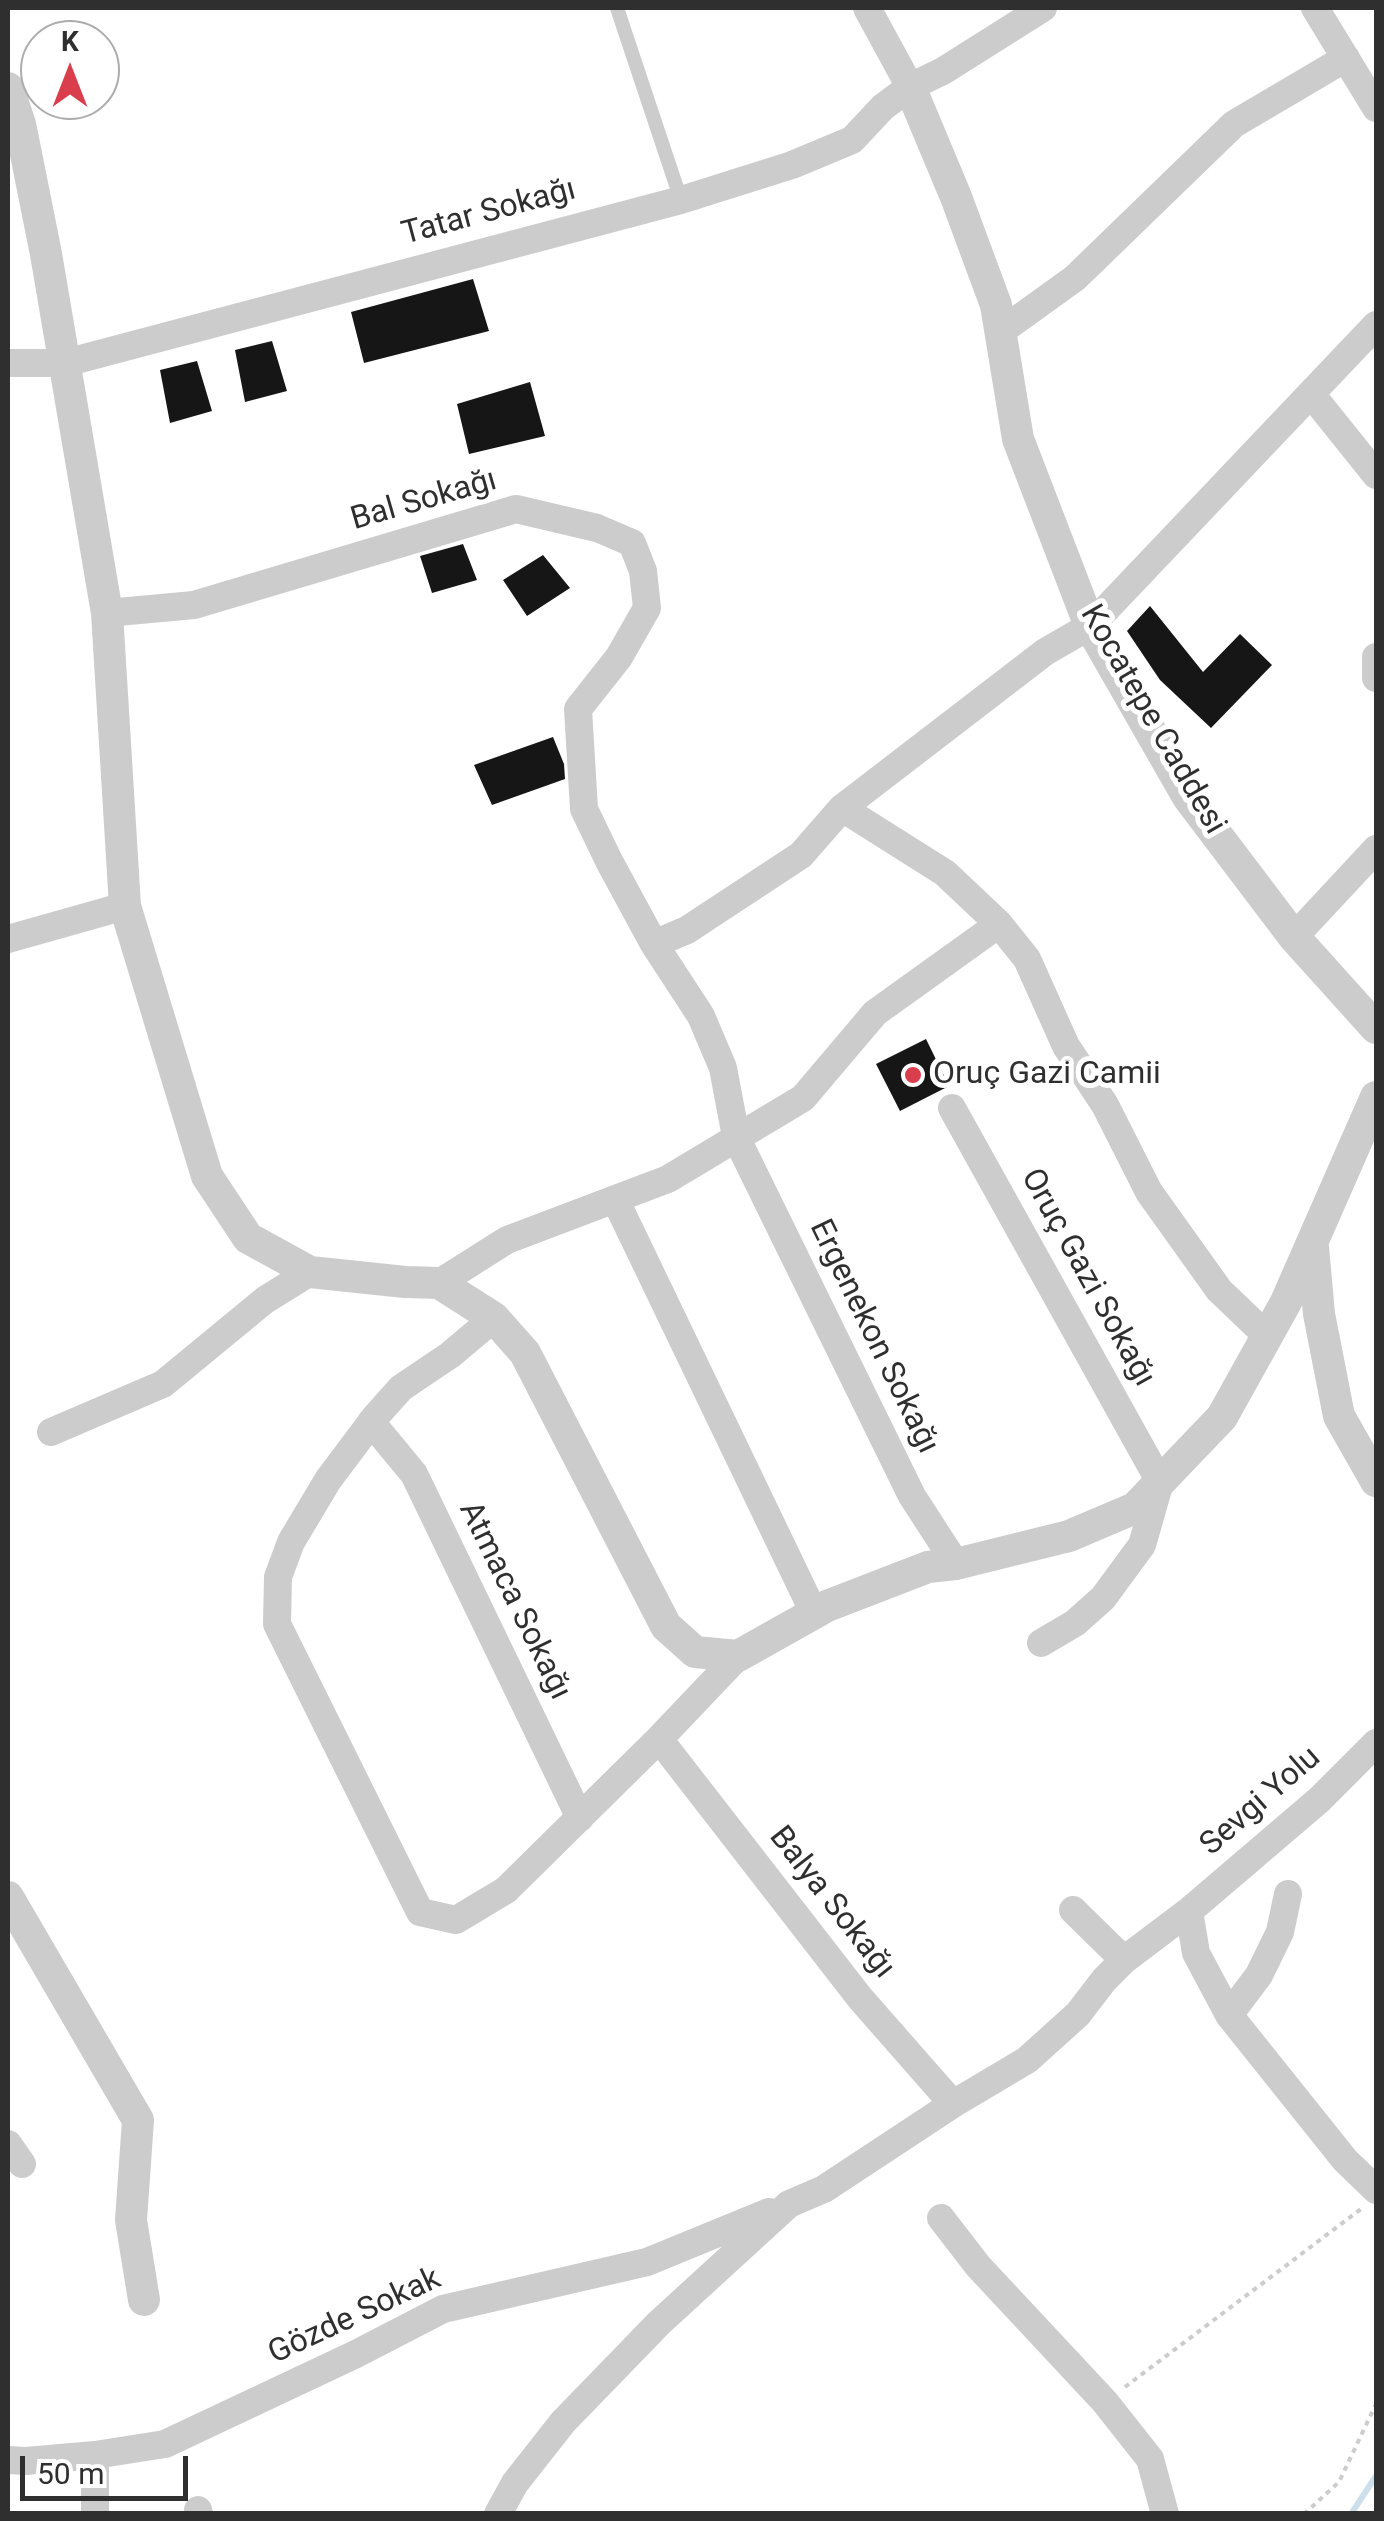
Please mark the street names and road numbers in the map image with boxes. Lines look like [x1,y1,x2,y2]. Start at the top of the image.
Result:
street label: Tatar Sokağı [398,171,580,255]
street label: Bal Sokağı [347,462,501,540]
street label: Kocatepe Caddesi [1071,599,1233,841]
street label: Oruç Gazi Sokağı [1011,1163,1163,1393]
street label: Ergenekon Sokağı [800,1214,946,1460]
street label: Atmaca Sokağı [450,1496,578,1706]
street label: Sevgi Yolu [1193,1739,1329,1865]
street label: Balya Sokağı [760,1819,902,1987]
street label: Gözde Sokak [263,2260,447,2374]

